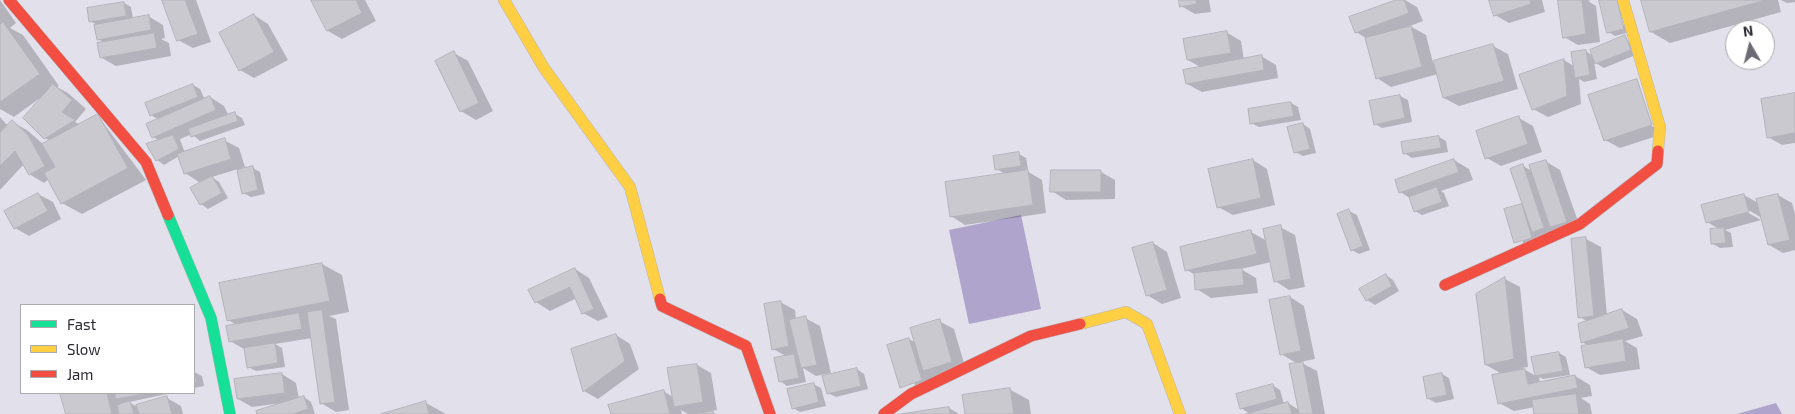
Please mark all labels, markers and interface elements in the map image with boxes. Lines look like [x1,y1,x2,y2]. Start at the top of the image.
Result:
north arrow [1725,20,1775,70]
text: N [1742,22,1754,40]
legend [20,304,195,394]
text: Fast [67,315,96,333]
text: Slow [67,340,101,358]
text: Jam [67,365,93,383]

